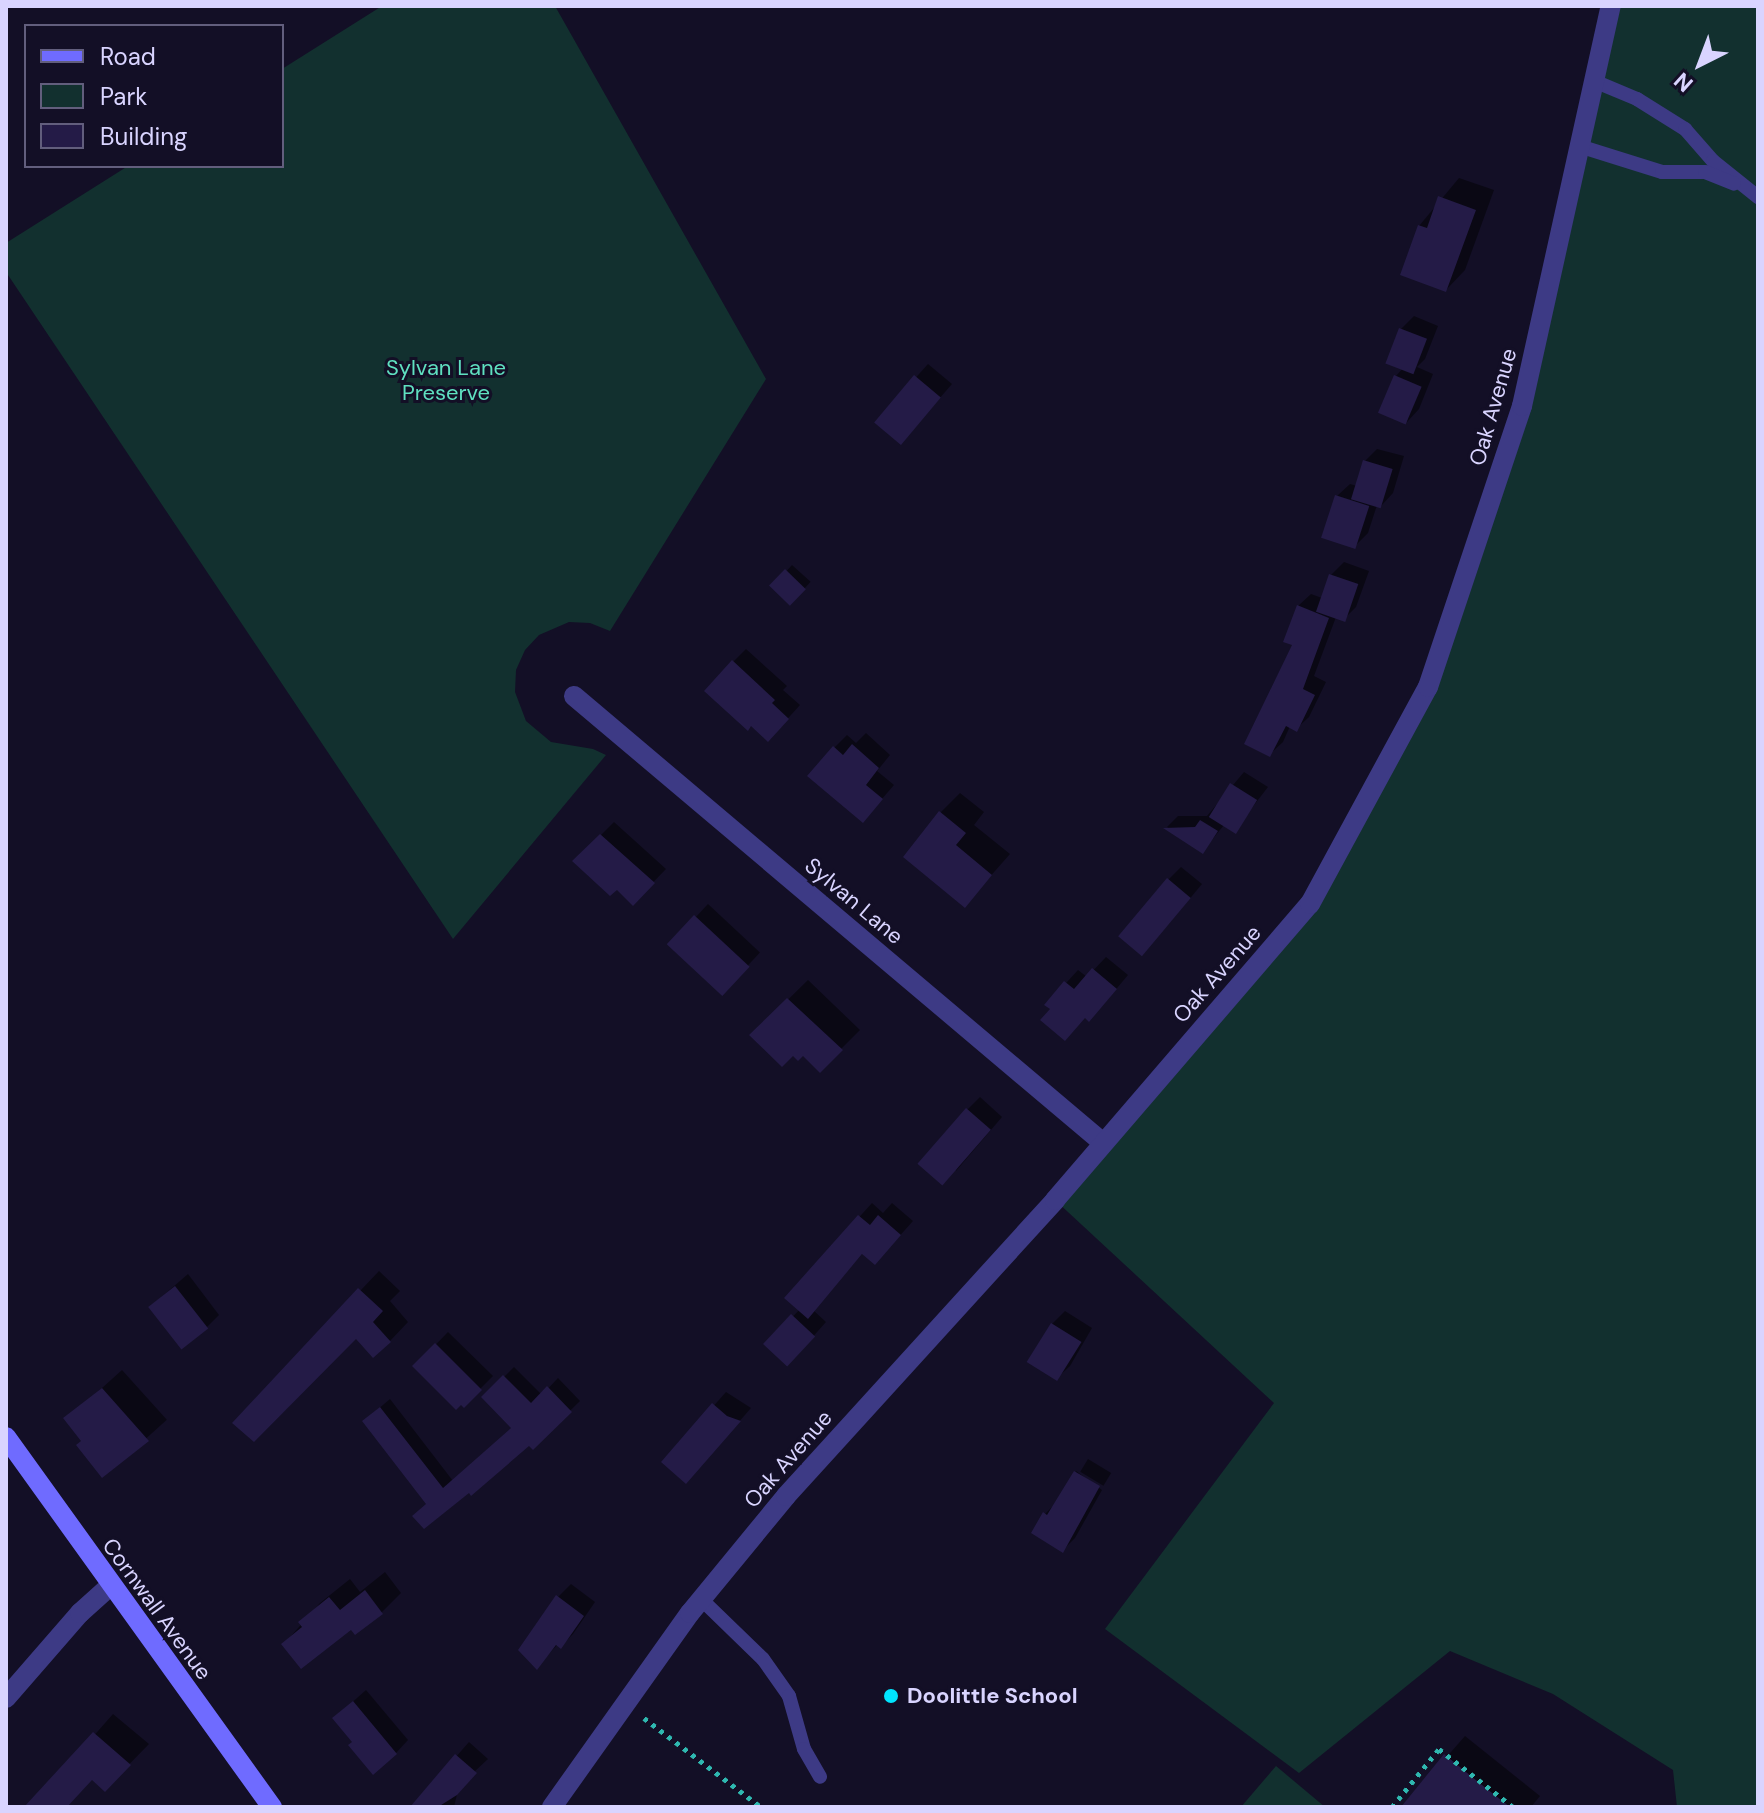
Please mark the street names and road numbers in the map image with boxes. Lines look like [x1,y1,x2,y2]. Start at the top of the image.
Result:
street label: Oak Avenue [1464,345,1522,469]
street label: Sylvan Lane [800,852,908,950]
street label: Oak Avenue [1167,920,1267,1028]
street label: Oak Avenue [738,1405,838,1513]
street label: Cornwall Avenue [97,1533,217,1685]

